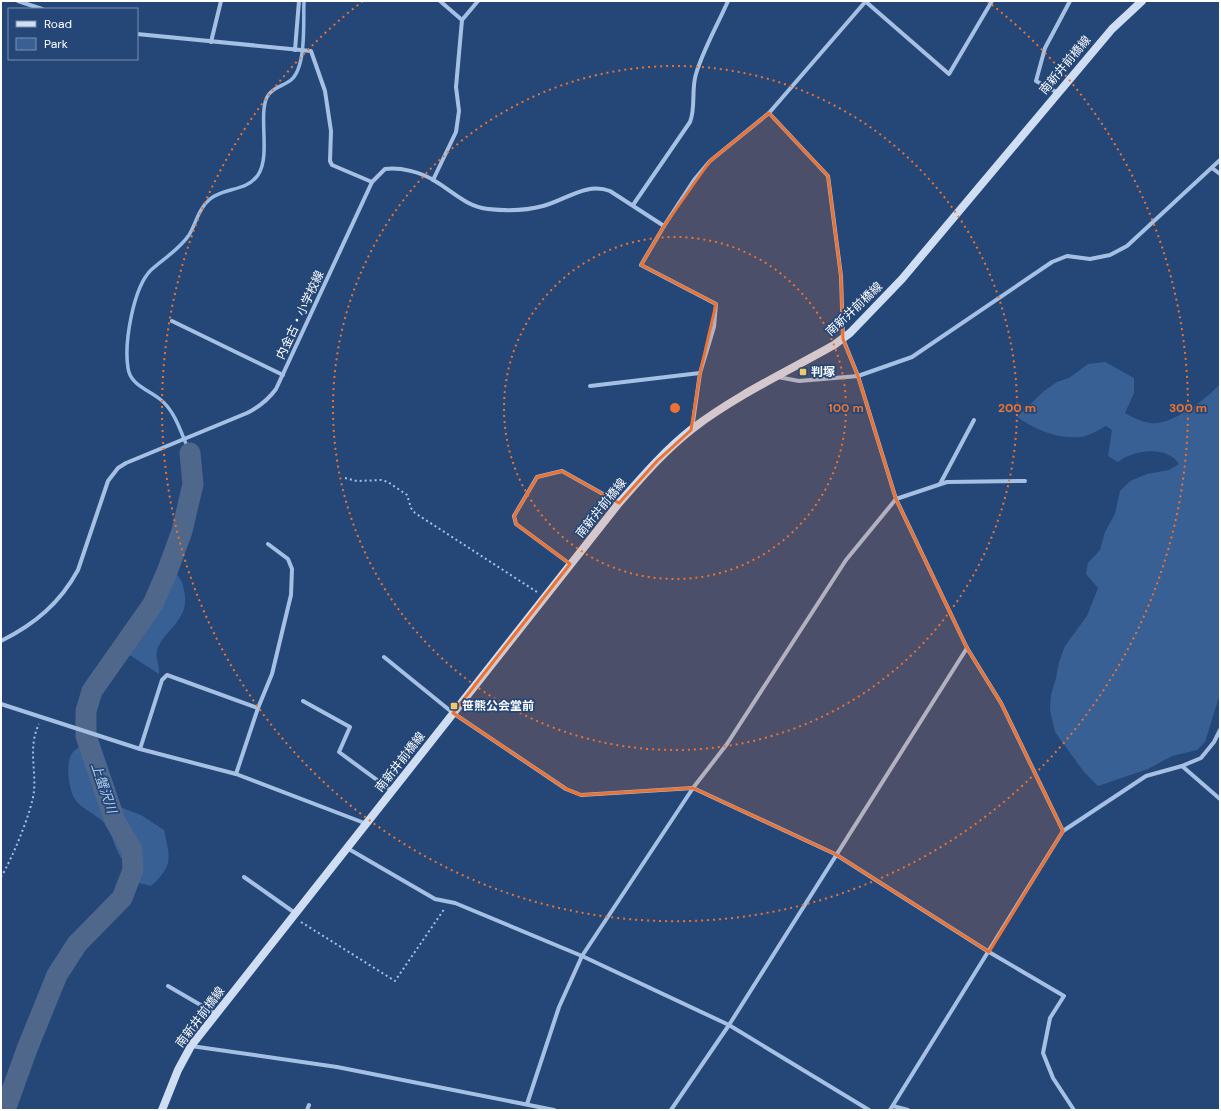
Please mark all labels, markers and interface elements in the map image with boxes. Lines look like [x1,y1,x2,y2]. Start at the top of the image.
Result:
legend [8,8,138,60]
text: Road [44,16,72,32]
street label: 南新井前橋線 [1036,32,1094,98]
text: Park [44,36,68,52]
street label: 内金古・小学校線 [272,268,328,362]
street label: 南新井前橋線 [822,279,886,339]
place label: 判塚 [811,364,835,380]
marker: 判塚 [798,367,808,377]
text: 100 m [828,400,864,416]
text: 200 m [998,400,1036,416]
text: 300 m [1169,400,1207,416]
centre of rings [668,401,682,415]
street label: 南新井前橋線 [572,475,630,541]
place label: 笹熊公会堂前 [462,698,534,714]
marker: 笹熊公会堂前 [449,701,459,711]
street label: 南新井前橋線 [372,729,428,795]
water label: 上蟹沢川 [87,761,121,817]
street label: 南新井前橋線 [172,983,228,1051]

